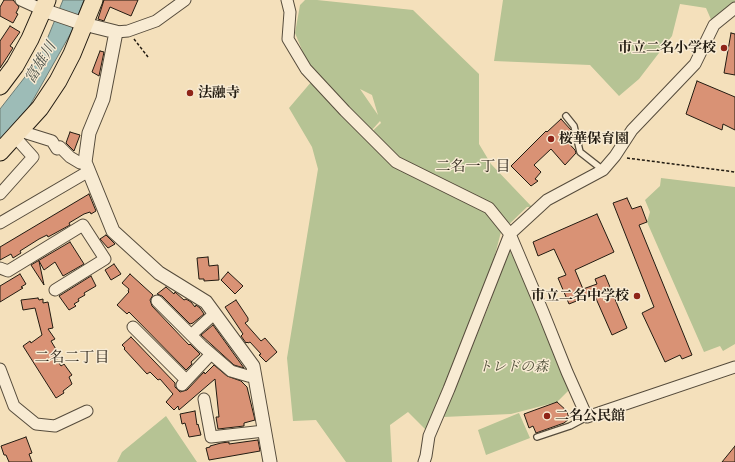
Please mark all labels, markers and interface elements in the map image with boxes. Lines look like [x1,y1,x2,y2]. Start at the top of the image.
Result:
water label: 富雄川 [22,39,60,87]
place label: 市立二名小学校 [618,40,716,56]
marker: 市立二名小学校 [719,43,729,53]
place label: 法融寺 [198,85,240,101]
marker: 法融寺 [185,88,195,98]
place label: 桜華保育園 [559,131,629,147]
marker: 桜華保育園 [546,134,556,144]
district label: 二名一丁目 [436,158,510,176]
place label: 市立二名中学校 [531,288,629,304]
marker: 市立二名中学校 [632,291,642,301]
district label: 二名二丁目 [35,349,109,367]
park label: トレドの森 [478,359,548,375]
place label: 二名公民館 [555,408,625,424]
marker: 二名公民館 [542,411,552,421]

